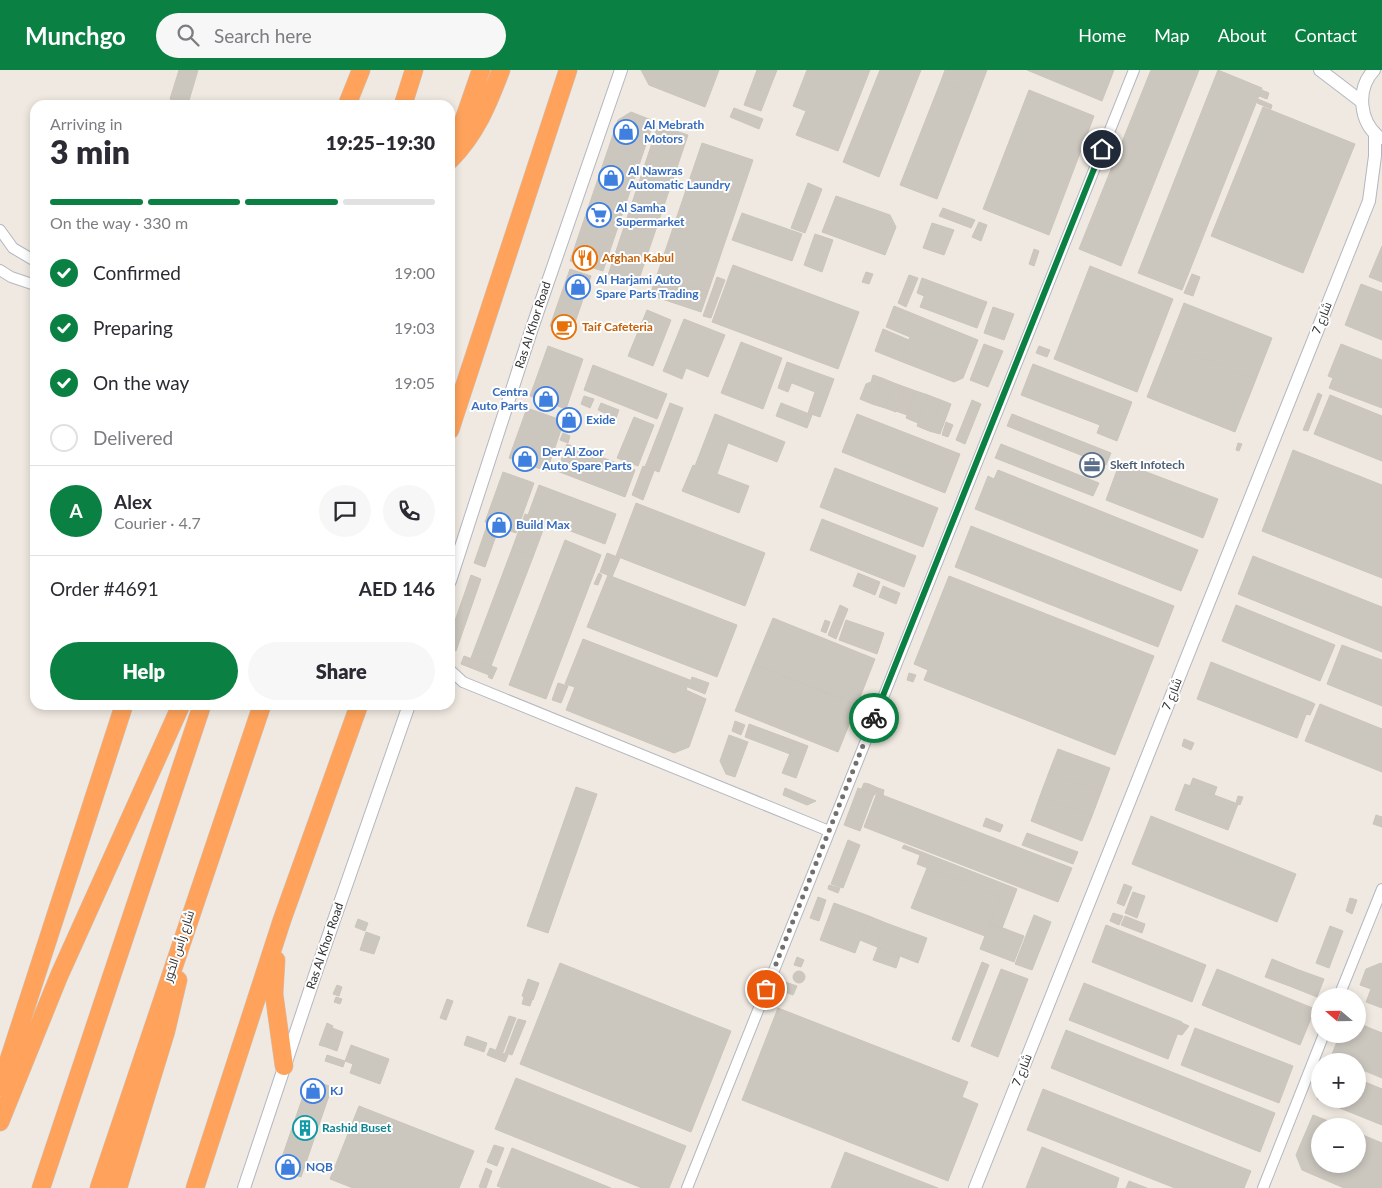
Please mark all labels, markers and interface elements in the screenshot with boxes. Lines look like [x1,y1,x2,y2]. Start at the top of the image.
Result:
search box [156,13,506,58]
text: Munchgo [25,21,126,50]
icon: search [174,21,202,49]
text: Search here [214,24,312,47]
text: Home [1078,24,1126,46]
text: Map [1154,24,1190,46]
text: About [1218,24,1267,46]
text: Contact [1295,24,1357,46]
text: Arriving in [50,114,123,133]
place label: Al Mebrath Motors [643,117,704,146]
shop icon: Al Mebrath Motors [613,119,639,145]
pin [1081,128,1123,170]
text: 19:25–19:30 [326,131,435,154]
text: 3 min [50,132,130,171]
icon: home [1088,135,1116,163]
place label: Al Nawras Automatic Laundry [627,163,731,192]
shop icon: Al Nawras Automatic Laundry [598,165,624,191]
place label: Al Samha Supermarket [615,200,685,229]
supermarket icon: Al Samha Supermarket [586,202,612,228]
text: On the way · 330 m [50,213,188,232]
restaurant icon: Afghan Kabul [572,245,598,271]
place label: Afghan Kabul [601,250,674,265]
icon: check [50,259,78,287]
text: Confirmed [93,261,181,284]
text: 19:00 [394,263,435,282]
place label: Al Harjami Auto Spare Parts Trading [595,272,699,301]
shop icon: Al Harjami Auto Spare Parts Trading [565,274,591,300]
street label: Ras Al Khor Road [511,279,554,370]
street label: شارع 7 [1308,300,1336,336]
icon: check [50,314,78,342]
cafe icon: Taif Cafeteria [551,314,577,340]
text: Preparing [93,316,173,339]
text: 19:03 [394,318,435,337]
place label: Taif Cafeteria [582,319,653,334]
icon: check [50,369,78,397]
text: On the way [93,371,189,394]
text: 19:05 [394,373,435,392]
place label: Centra Auto Parts [470,384,528,413]
shop icon: Centra Auto Parts [533,386,559,412]
shop icon: Exide [556,407,582,433]
place label: Exide [586,412,616,427]
text: Delivered [93,426,173,449]
place label: Der Al Zoor Auto Spare Parts [541,444,632,473]
shop icon: Der Al Zoor Auto Spare Parts [512,446,538,472]
office icon: Skeft Infotech [1079,452,1105,478]
place label: Skeft Infotech [1110,457,1185,472]
button: chat [319,485,371,537]
button: phone [383,485,435,537]
text: Alex [114,490,152,513]
text: A [69,499,83,522]
shop icon: Build Max [486,512,512,538]
text: Courier · 4.7 [114,513,201,532]
place label: Build Max [516,517,571,532]
text: Order #4691 [50,577,159,600]
text: AED 146 [359,577,435,600]
button: Help [50,642,238,700]
button: Share [248,642,435,700]
street label: شارع 7 [1158,676,1186,712]
courier [849,693,899,743]
icon: bike [860,704,888,732]
street label: Ras Al Khor Road [303,901,346,991]
street label: شارع رأس الخور [160,908,198,985]
pin [745,968,787,1010]
icon: bag [752,975,780,1003]
north arrow [1311,988,1366,1042]
map controls [1311,988,1366,1173]
street label: شارع 7 [1008,1052,1036,1088]
button: + [1311,1053,1366,1108]
shop icon: KJ [300,1078,326,1104]
place label: KJ [330,1083,343,1098]
building icon: Rashid Buset [292,1115,318,1141]
button: − [1311,1118,1366,1173]
place label: Rashid Buset [322,1120,392,1135]
shop icon: NQB [275,1154,301,1180]
place label: NQB [306,1159,333,1174]

